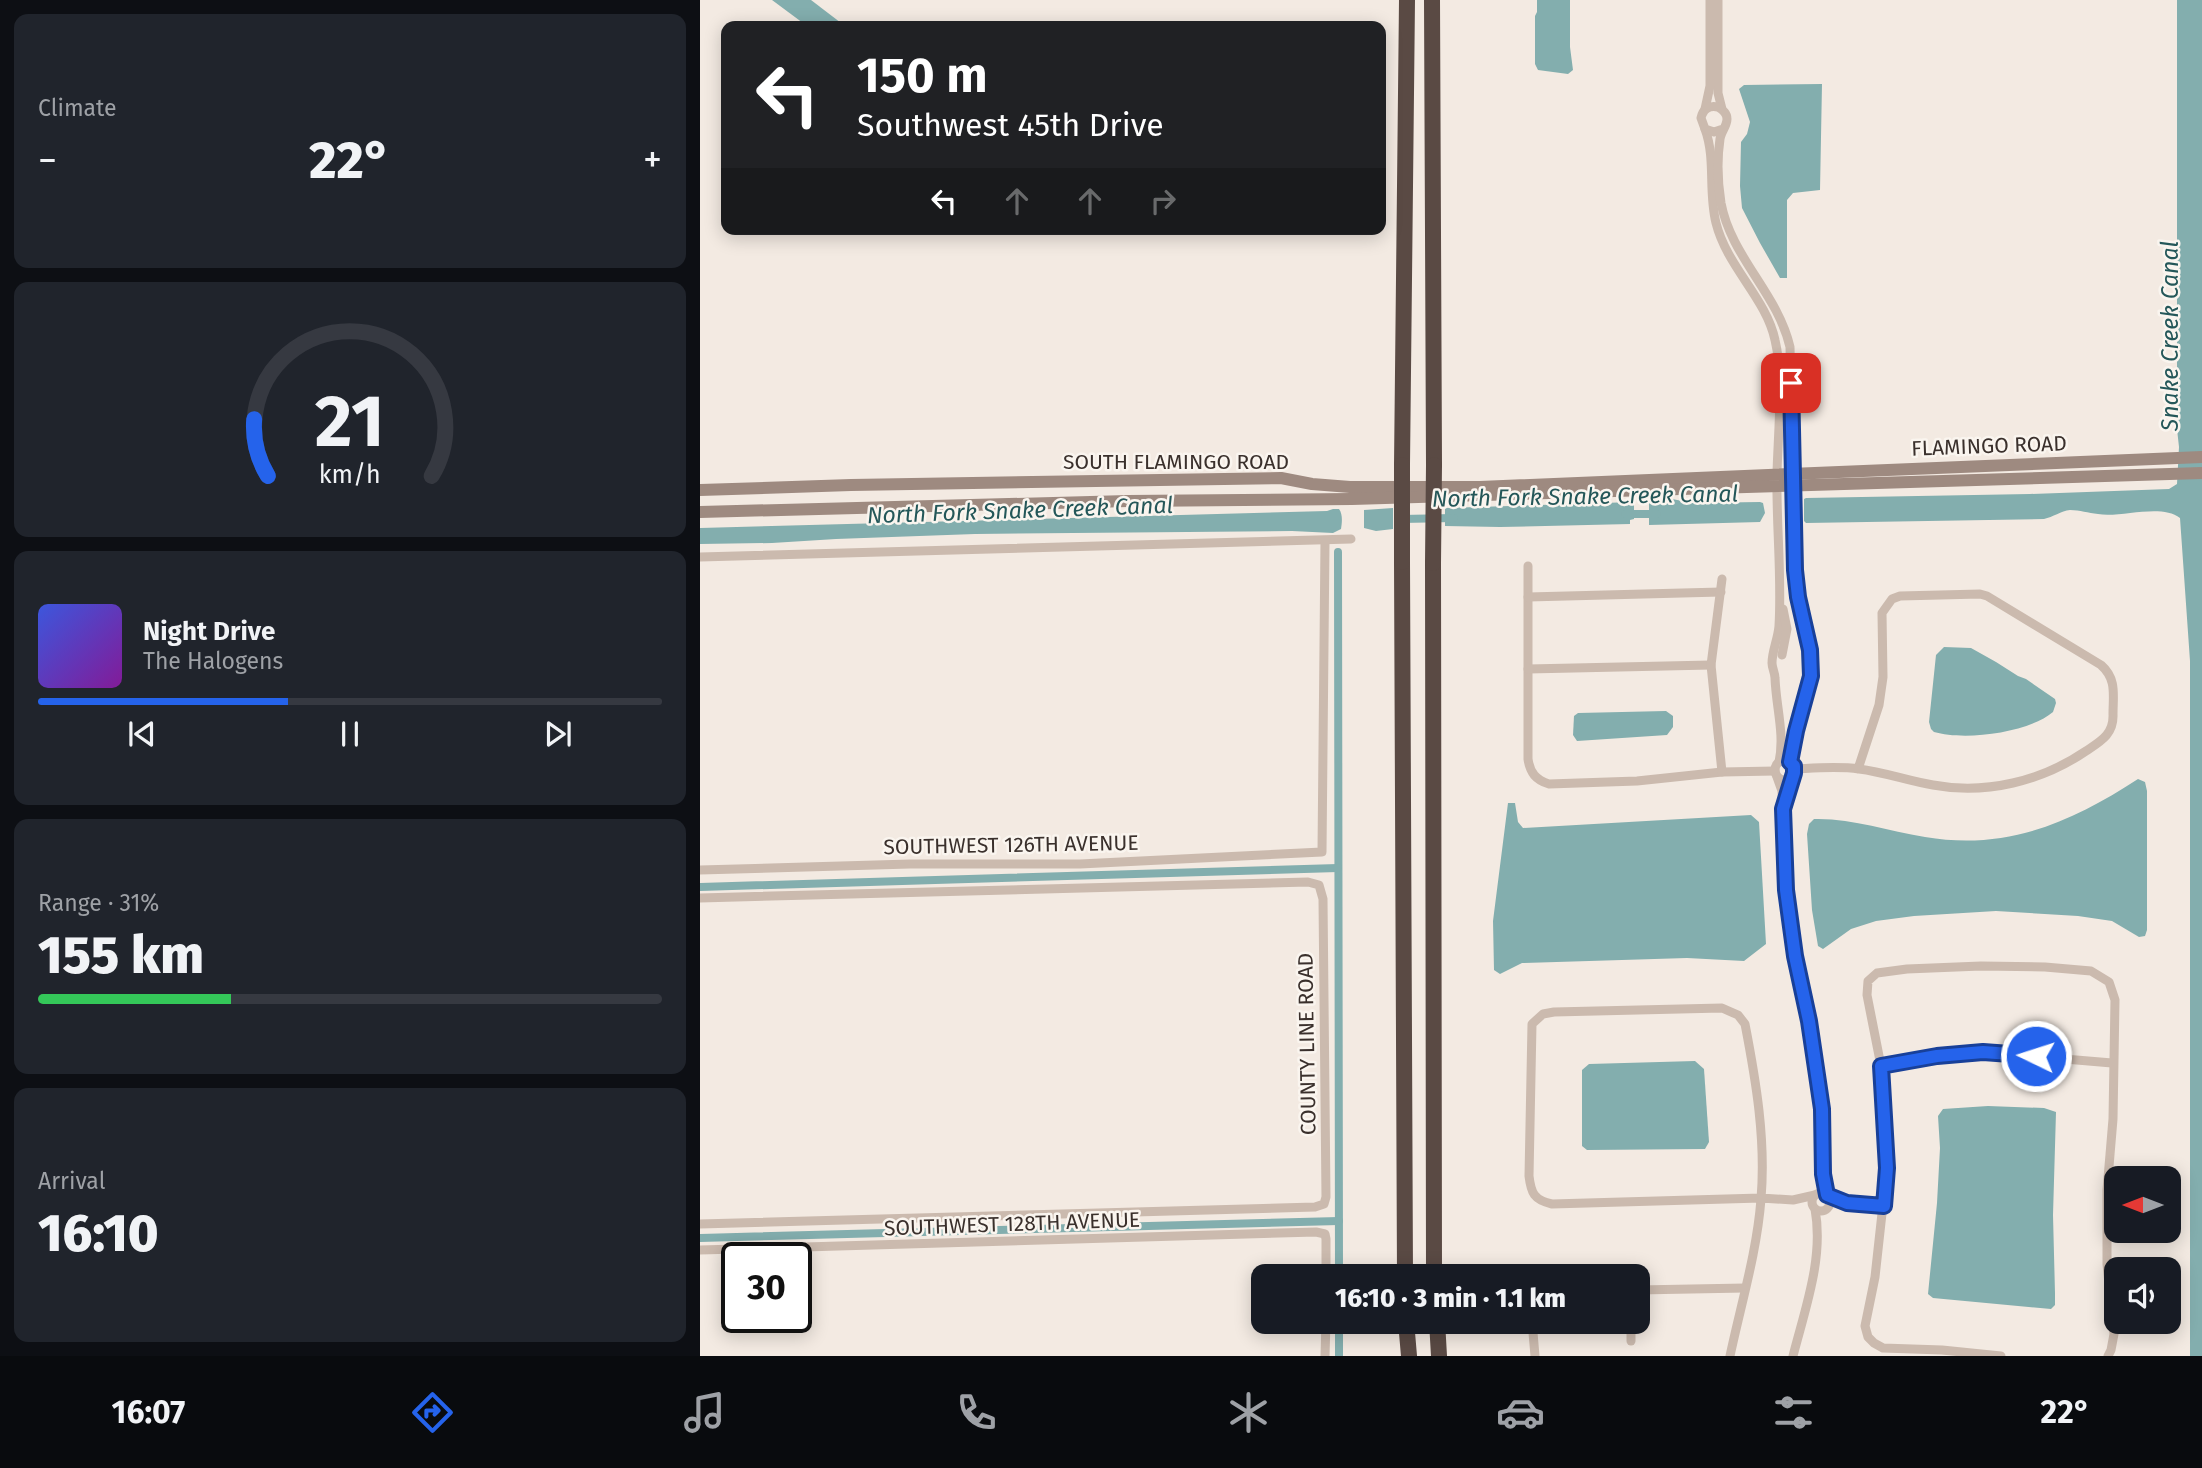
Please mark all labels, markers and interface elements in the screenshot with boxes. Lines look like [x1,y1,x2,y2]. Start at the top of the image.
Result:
text: 150 m [857,46,988,105]
icon: left [742,49,833,140]
text: Climate [38,94,117,122]
text: Southwest 45th Drive [857,106,1164,144]
text: 22° [309,129,391,192]
text: − [38,137,57,183]
text: + [643,137,662,183]
icon: left [925,182,963,220]
icon: ahead [998,182,1036,220]
icon: ahead [1071,182,1109,220]
icon: right [1144,182,1182,220]
water label: Snake Creek Canal [2156,241,2184,432]
pin [1761,353,1821,413]
icon: arrive [1772,364,1810,402]
text: 21 [315,378,385,465]
street label: FLAMINGO ROAD [1911,430,2067,462]
street label: SOUTH FLAMINGO ROAD [1063,449,1289,475]
text: km/h [319,459,381,489]
water label: North Fork Snake Creek Canal [1432,479,1738,513]
water label: North Fork Snake Creek Canal [866,491,1174,529]
text: Night Drive [143,616,275,647]
text: The Halogens [143,647,283,675]
icon: previous [123,715,161,753]
icon: pause [331,715,369,753]
icon: next [539,715,577,753]
street label: SOUTHWEST 126TH AVENUE [883,830,1139,860]
text: Range · 31% [38,889,159,917]
text: 155 km [38,924,204,987]
street label: COUNTY LINE ROAD [1292,953,1322,1135]
position arrow [1999,1019,2073,1093]
north arrow [2104,1166,2180,1242]
map controls [2104,1166,2181,1334]
text: Arrival [38,1167,105,1195]
text: 16:10 [38,1202,159,1265]
street label: SOUTHWEST 128TH AVENUE [883,1207,1141,1241]
speed limit sign: 30 [721,1242,812,1333]
button: sound [2104,1257,2181,1334]
text: 16:10 · 3 min · 1.1 km [1335,1283,1566,1314]
icon: directions [408,1388,457,1437]
icon: music [680,1388,729,1437]
icon: phone [952,1388,1001,1437]
icon: climate [1224,1388,1273,1437]
icon: car [1496,1388,1545,1437]
icon: filters [1769,1388,1818,1437]
text: 16:07 [112,1393,185,1431]
text: 22° [2041,1393,2090,1431]

